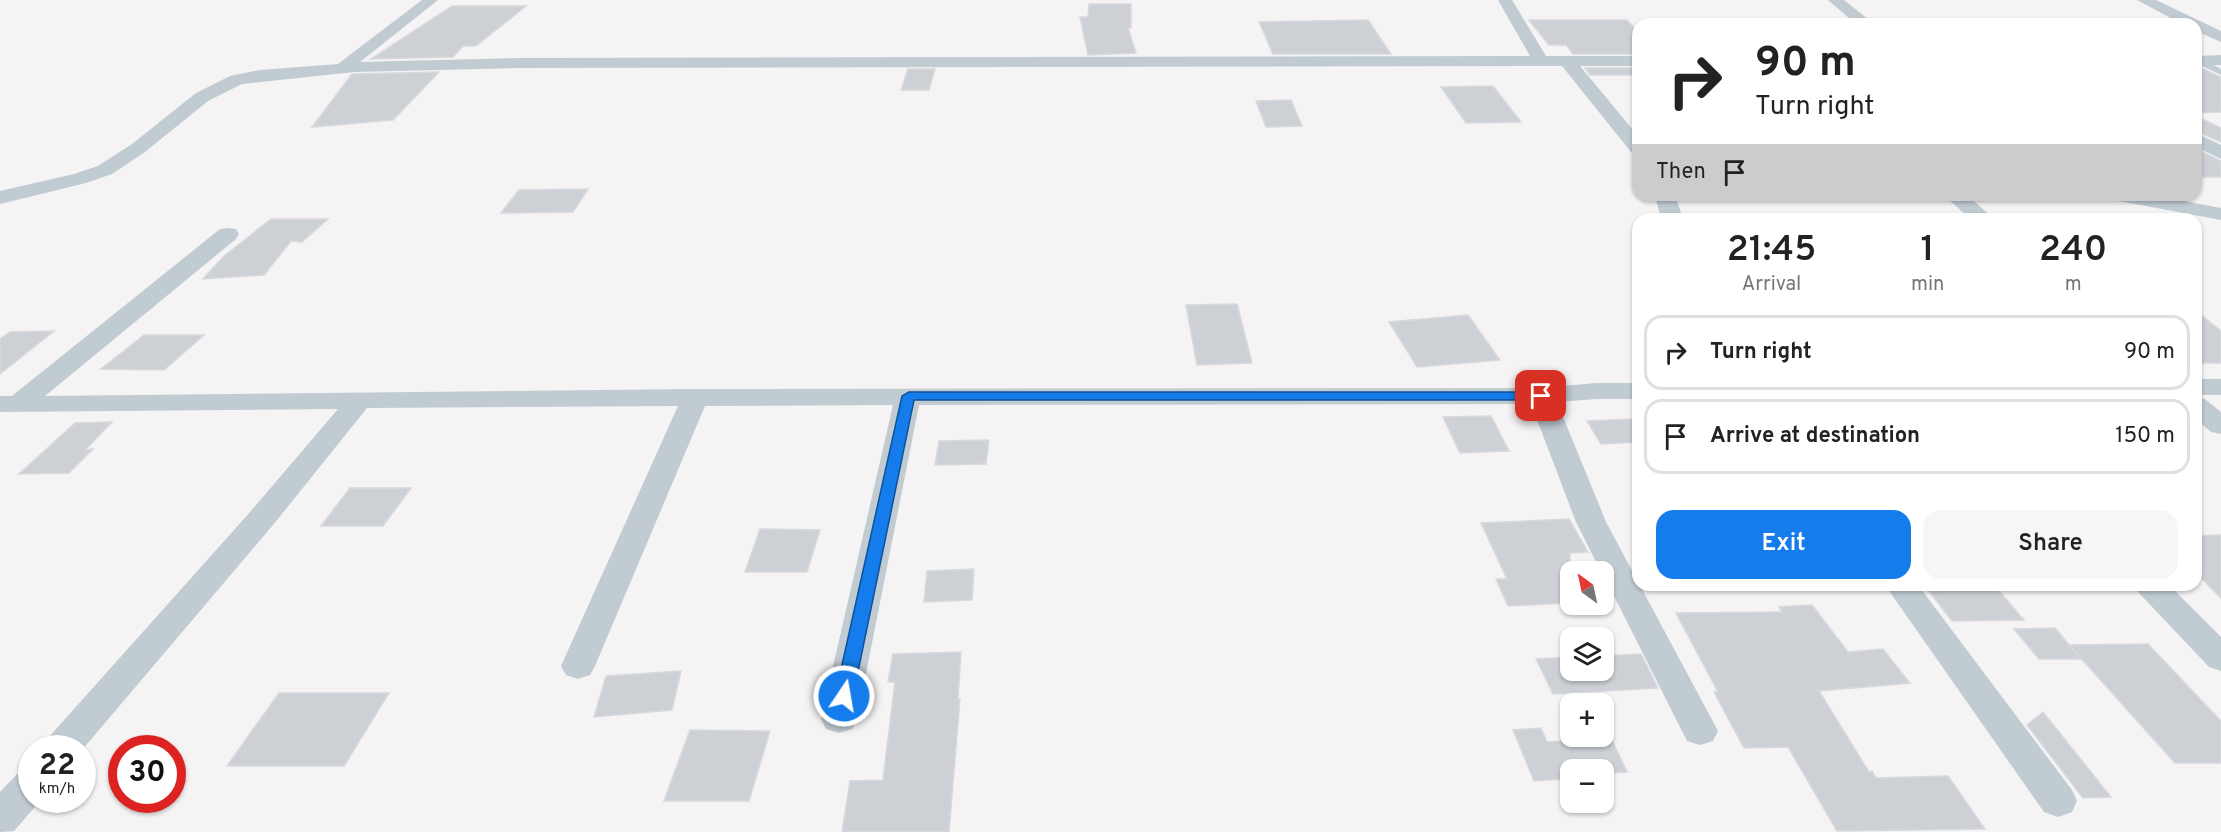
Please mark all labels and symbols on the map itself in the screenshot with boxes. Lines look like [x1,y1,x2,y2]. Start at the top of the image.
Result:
pin [1515,370,1566,421]
north arrow [1560,561,1614,615]
position arrow [812,664,876,728]
speed limit sign: 30 [108,735,186,813]

